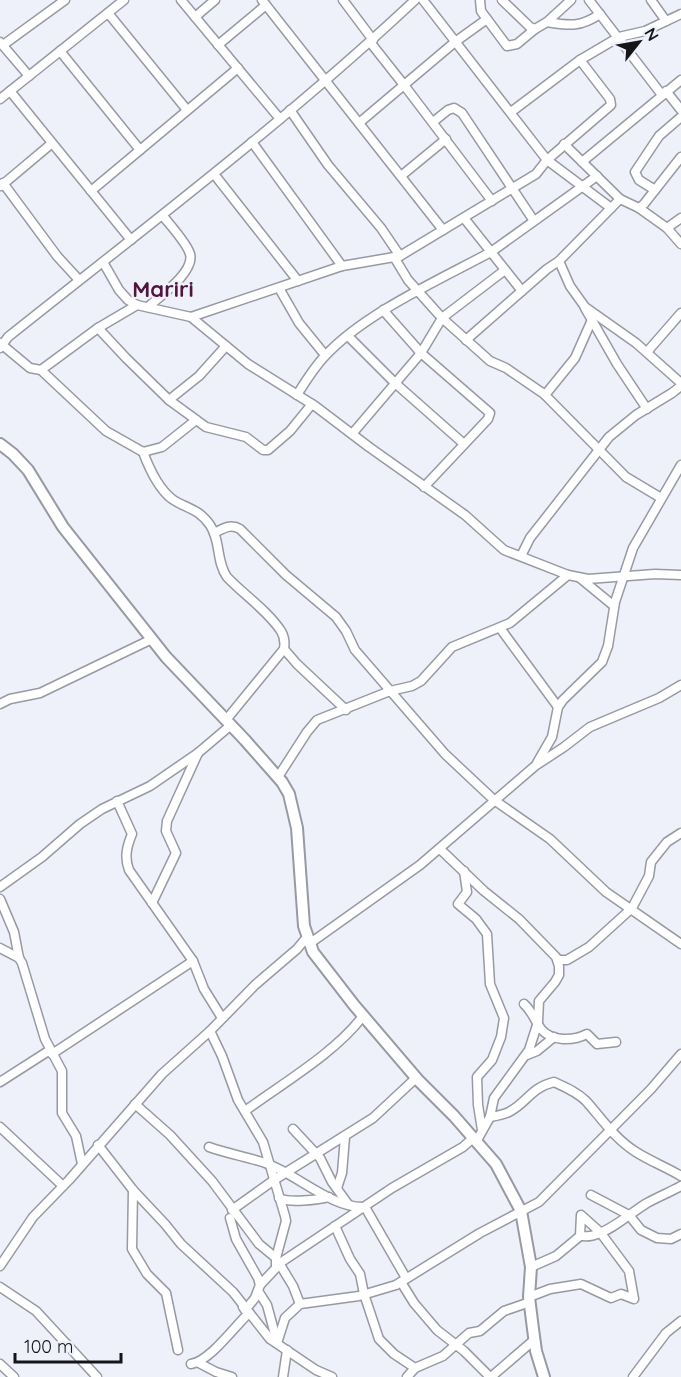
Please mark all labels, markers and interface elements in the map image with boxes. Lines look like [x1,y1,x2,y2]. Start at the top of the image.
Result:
north arrow [609,12,669,72]
text: N [640,24,663,44]
district label: Mariri [132,275,194,303]
scale bar [15,1326,122,1364]
text: 100 m [24,1335,73,1358]

